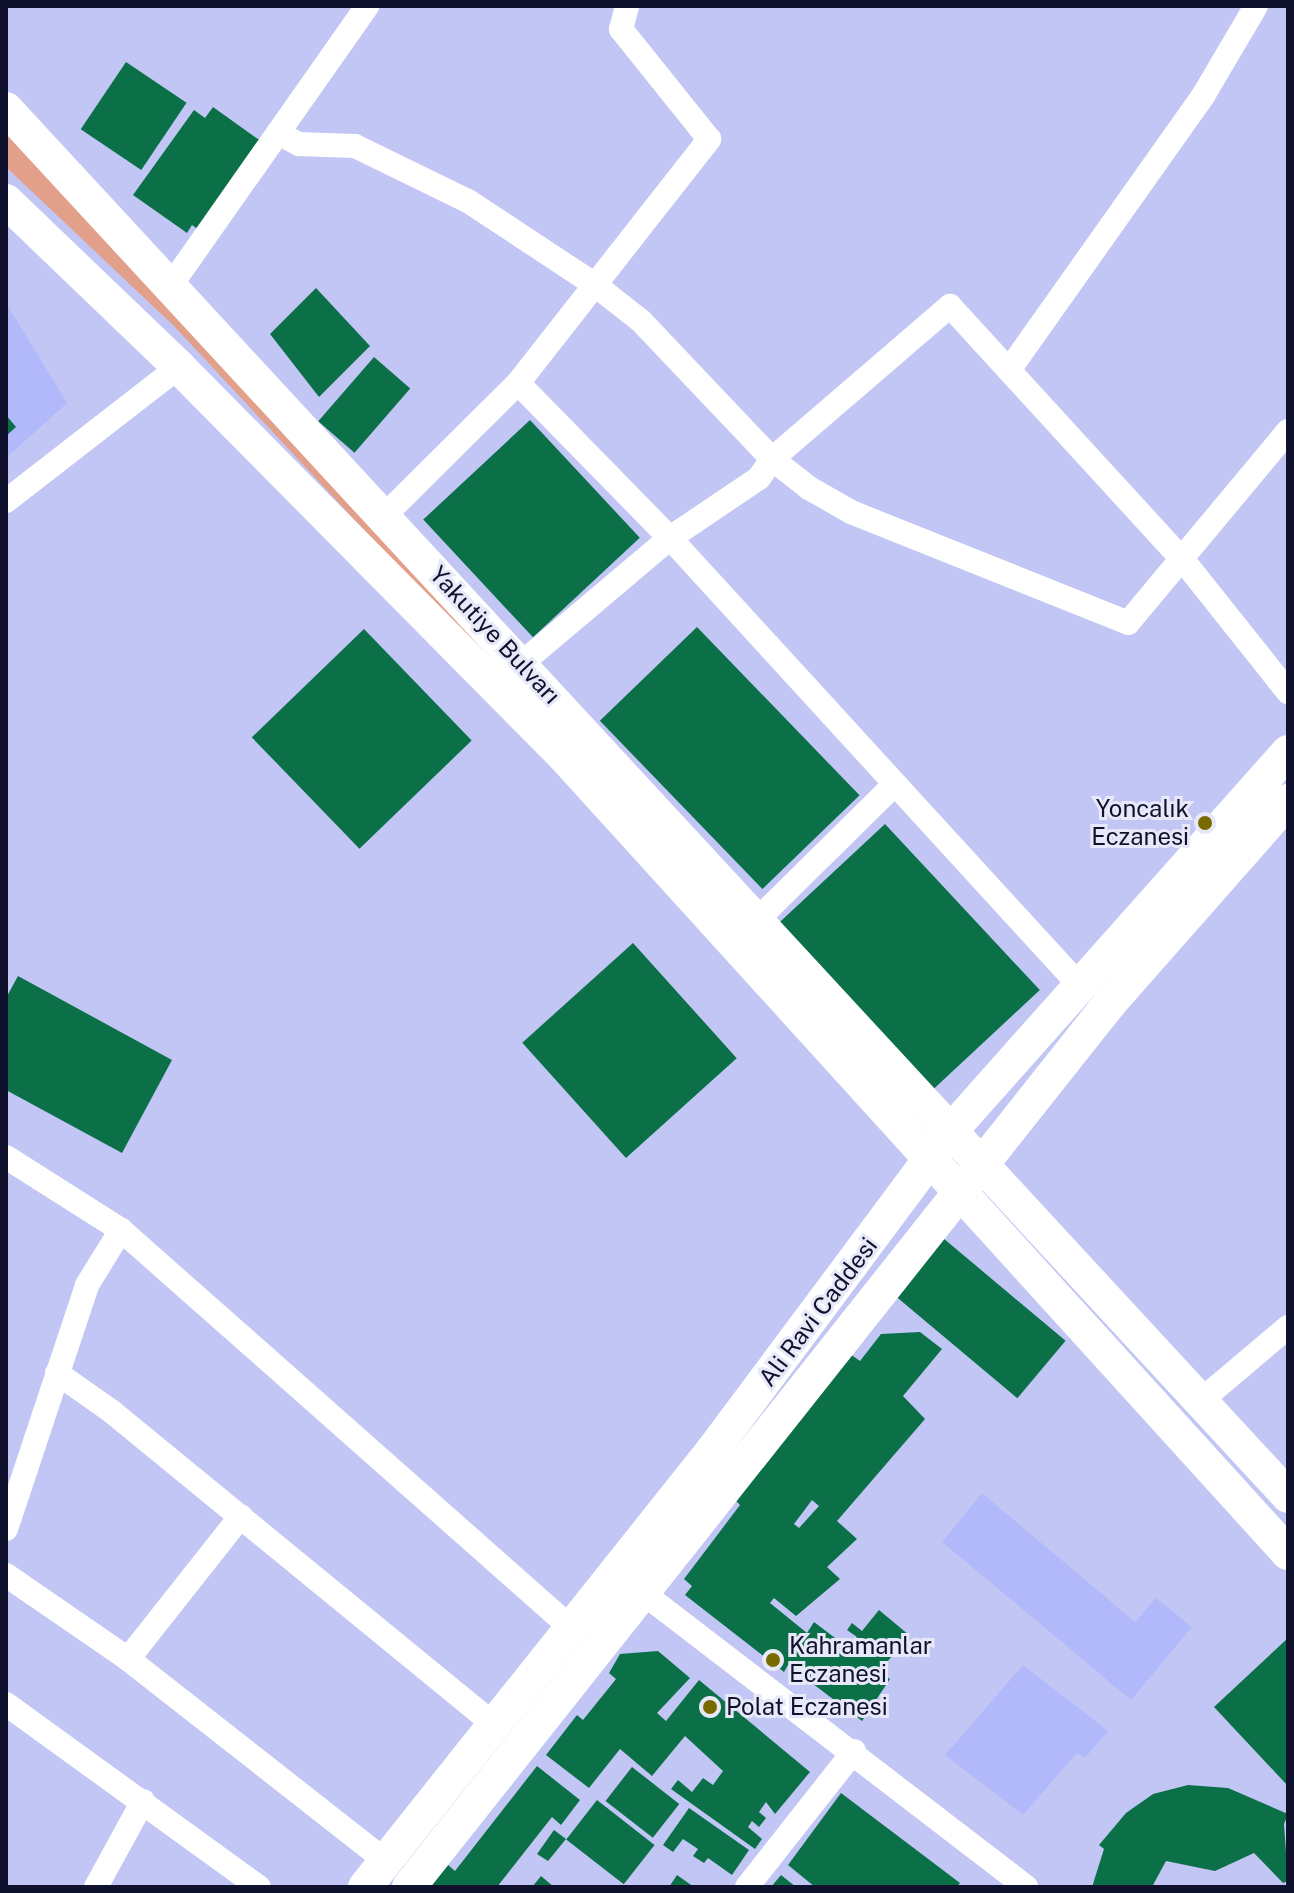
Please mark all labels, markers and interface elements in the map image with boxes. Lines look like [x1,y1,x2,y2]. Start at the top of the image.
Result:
street label: Yakutiye Bulvarı [424,560,566,710]
place label: Yoncalık Eczanesi [1091,795,1189,851]
marker: Yoncalık Eczanesi [1196,814,1214,832]
street label: Ali Ravi Caddesi [753,1232,883,1392]
place label: Kahramanlar Eczanesi [789,1632,932,1688]
marker: Kahramanlar Eczanesi [764,1651,782,1669]
place label: Polat Eczanesi [726,1693,888,1721]
marker: Polat Eczanesi [701,1698,719,1716]

